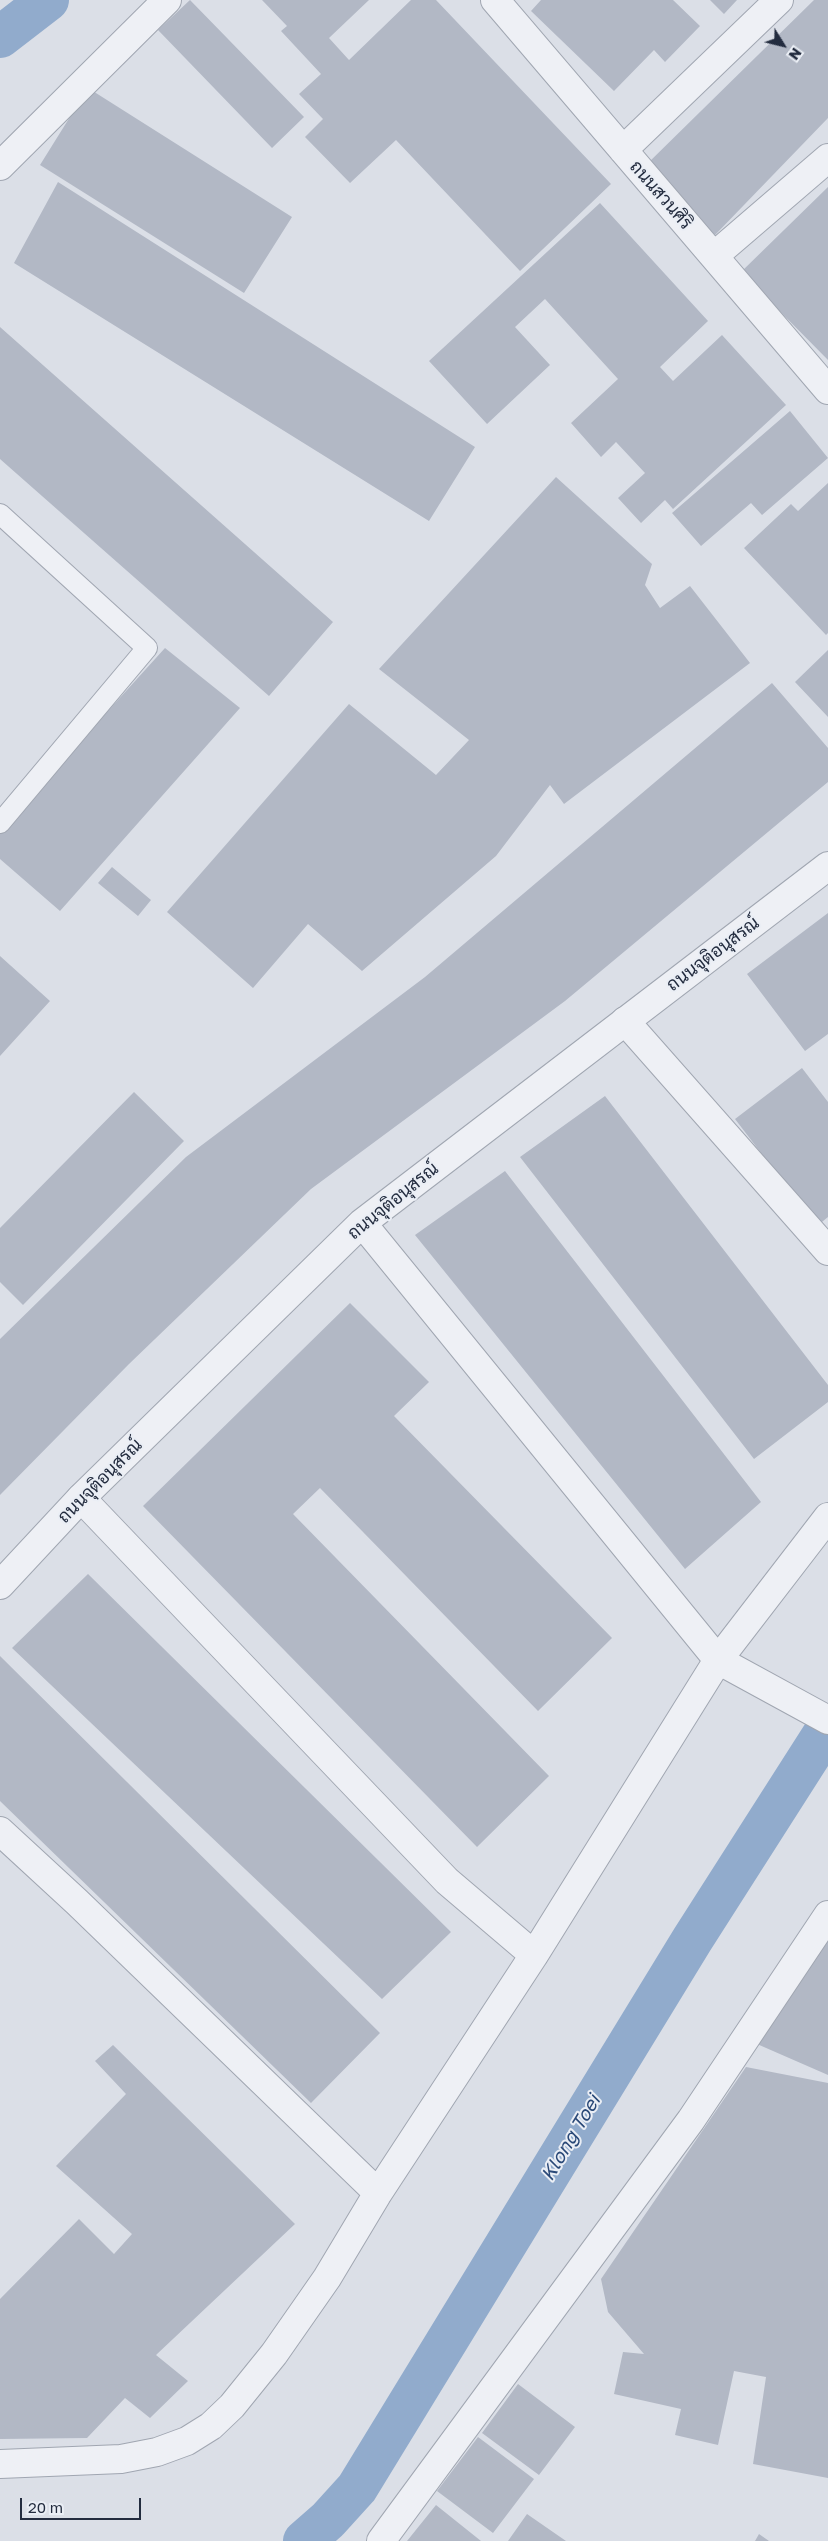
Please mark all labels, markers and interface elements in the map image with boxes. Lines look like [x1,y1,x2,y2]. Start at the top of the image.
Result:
north arrow [758,20,808,70]
text: N [786,45,806,63]
street label: ถนนสวนศิริ [625,156,697,234]
street label: ถนนจุติอนุสรณ์ [662,912,764,996]
street label: ถนนจุติอนุสรณ์ [343,1158,443,1244]
street label: ถนนจุติอนุสรณ์ [53,1434,147,1528]
water label: Klong Toei [537,2091,605,2185]
scale bar [22,2488,144,2520]
text: 20 m [28,2498,63,2516]

